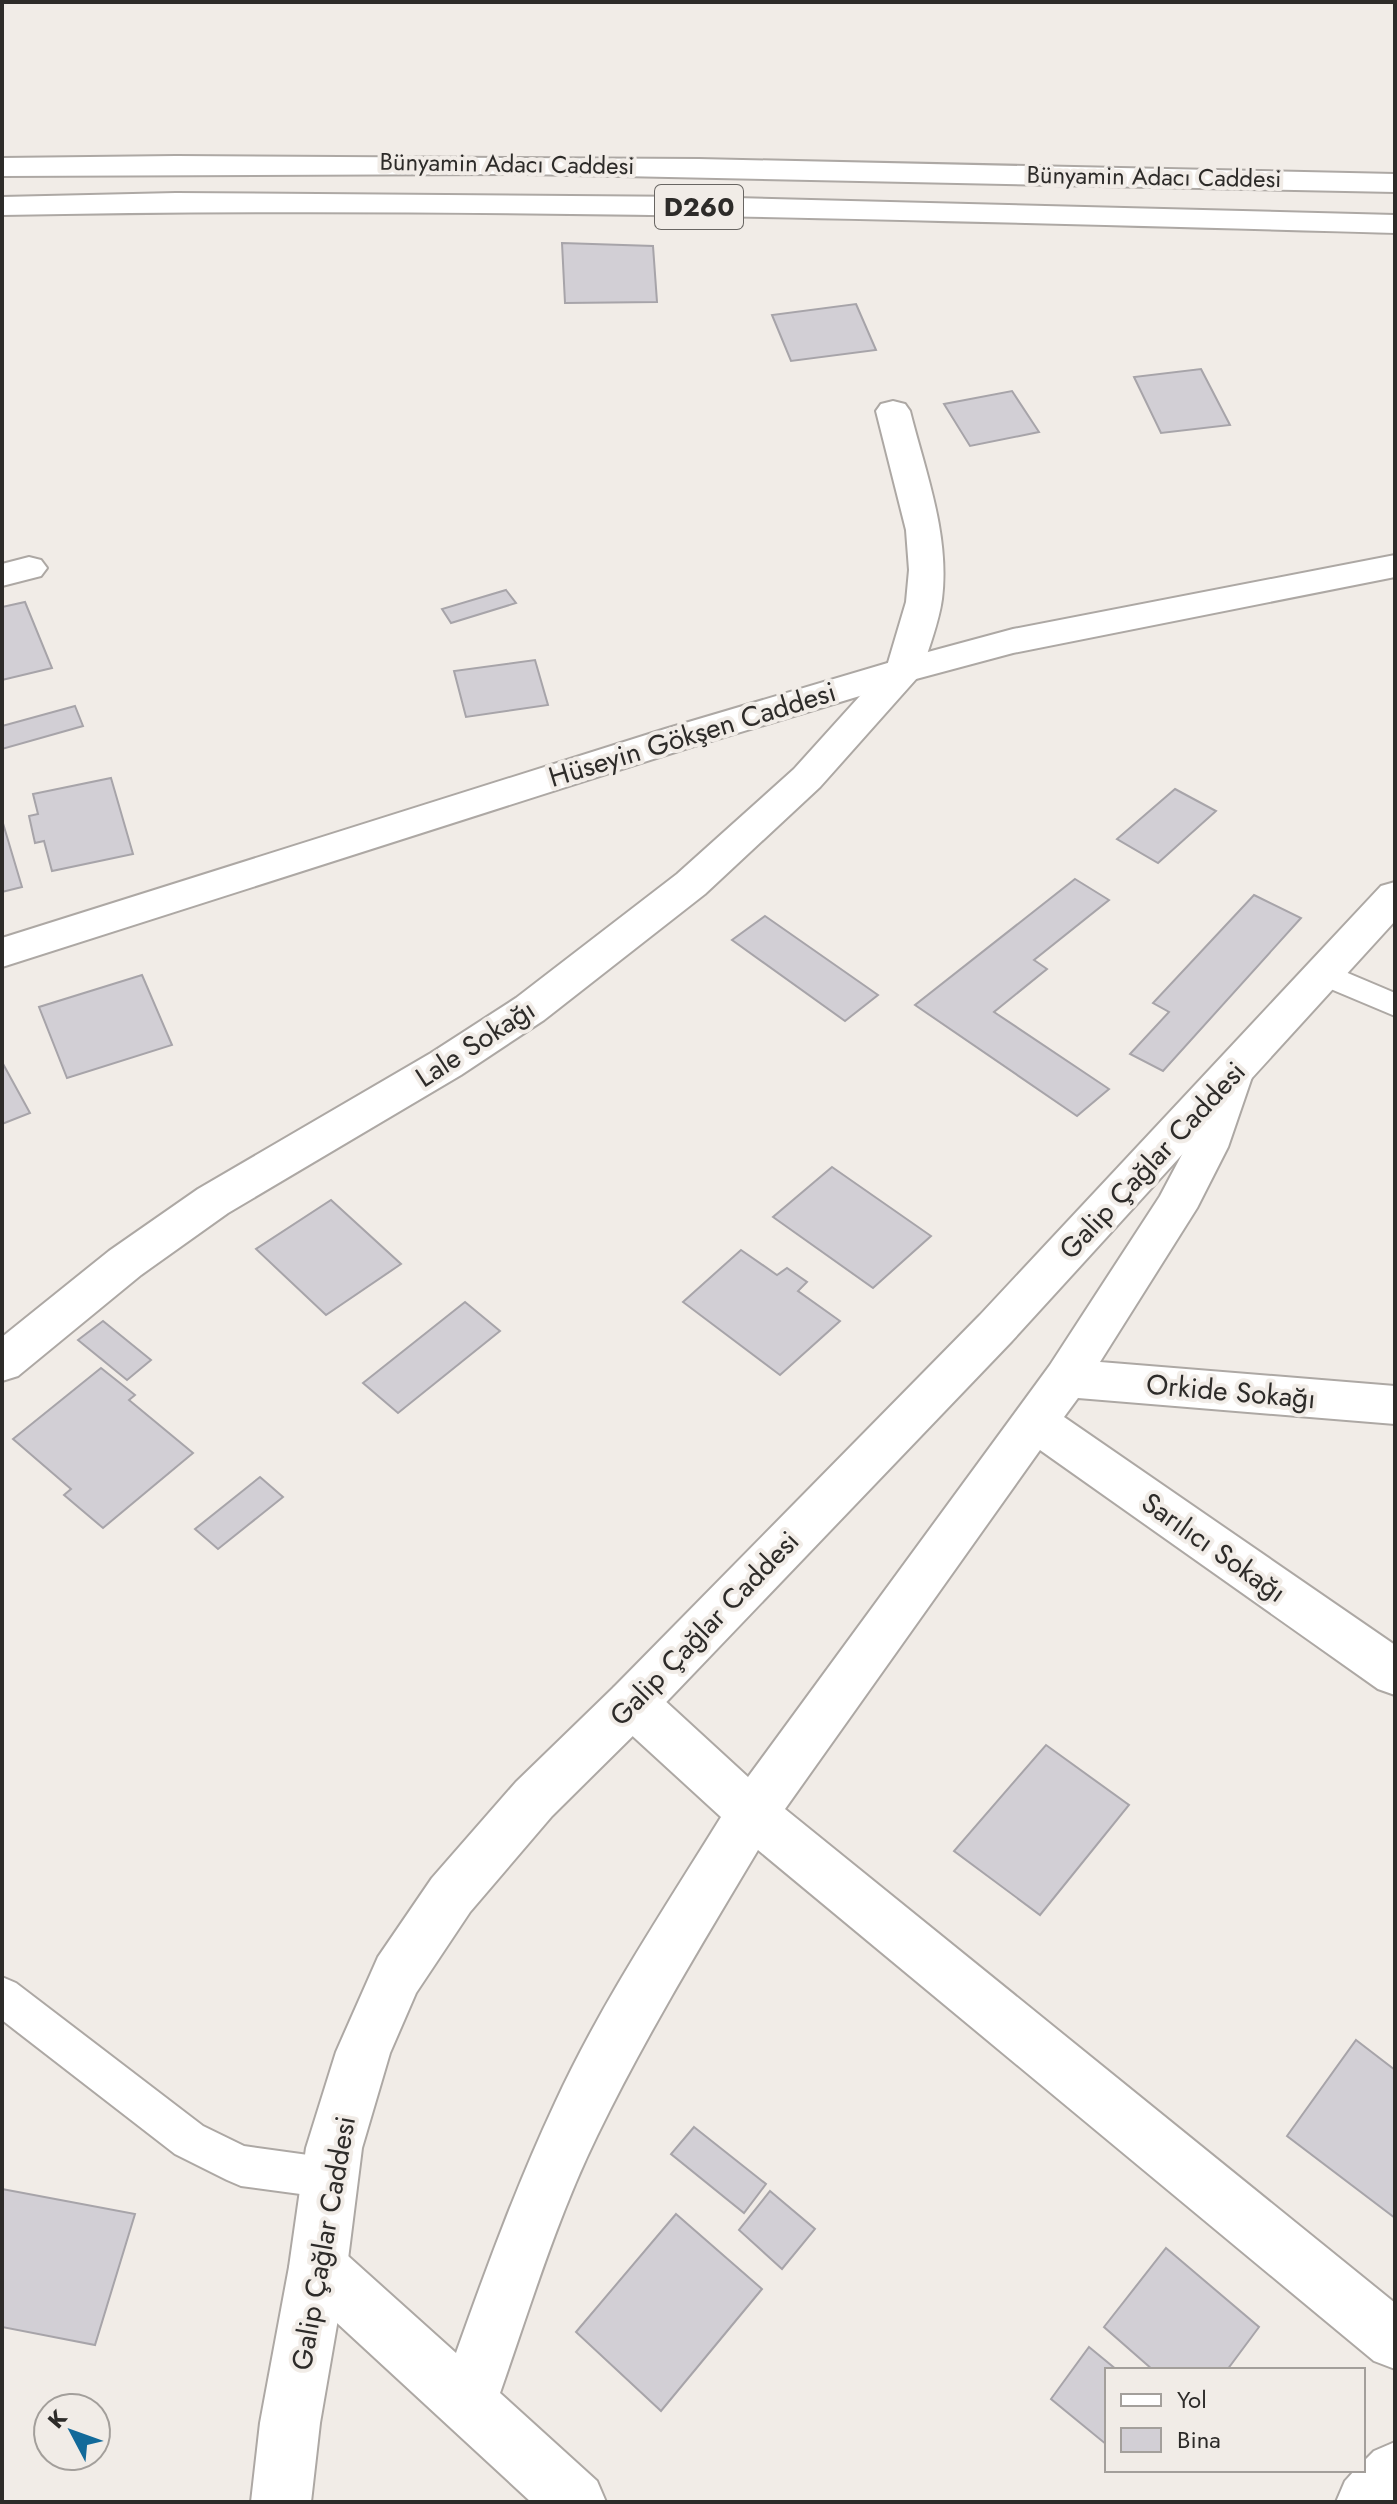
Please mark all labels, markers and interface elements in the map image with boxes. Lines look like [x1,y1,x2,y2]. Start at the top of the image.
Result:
street label: Bünyamin Adacı Caddesi [379,144,635,183]
street label: Bünyamin Adacı Caddesi [1026,157,1282,196]
road number: D260 [655,185,743,229]
street label: Hüseyin Gökşen Caddesi [543,671,841,798]
street label: Lale Sokağı [407,989,543,1097]
street label: Galip Çağlar Caddesi [1050,1052,1255,1268]
street label: Orkide Sokağı [1145,1364,1317,1419]
street label: Sarılıcı Sokağı [1133,1482,1294,1612]
street label: Galip Çağlar Caddesi [600,1522,808,1735]
street label: Galip Çağlar Caddesi [281,2113,366,2373]
legend [1105,2368,1365,2472]
text: Yol [1177,2382,1207,2417]
north arrow [32,2392,112,2472]
text: K [40,2402,74,2435]
text: Bina [1177,2422,1221,2457]

